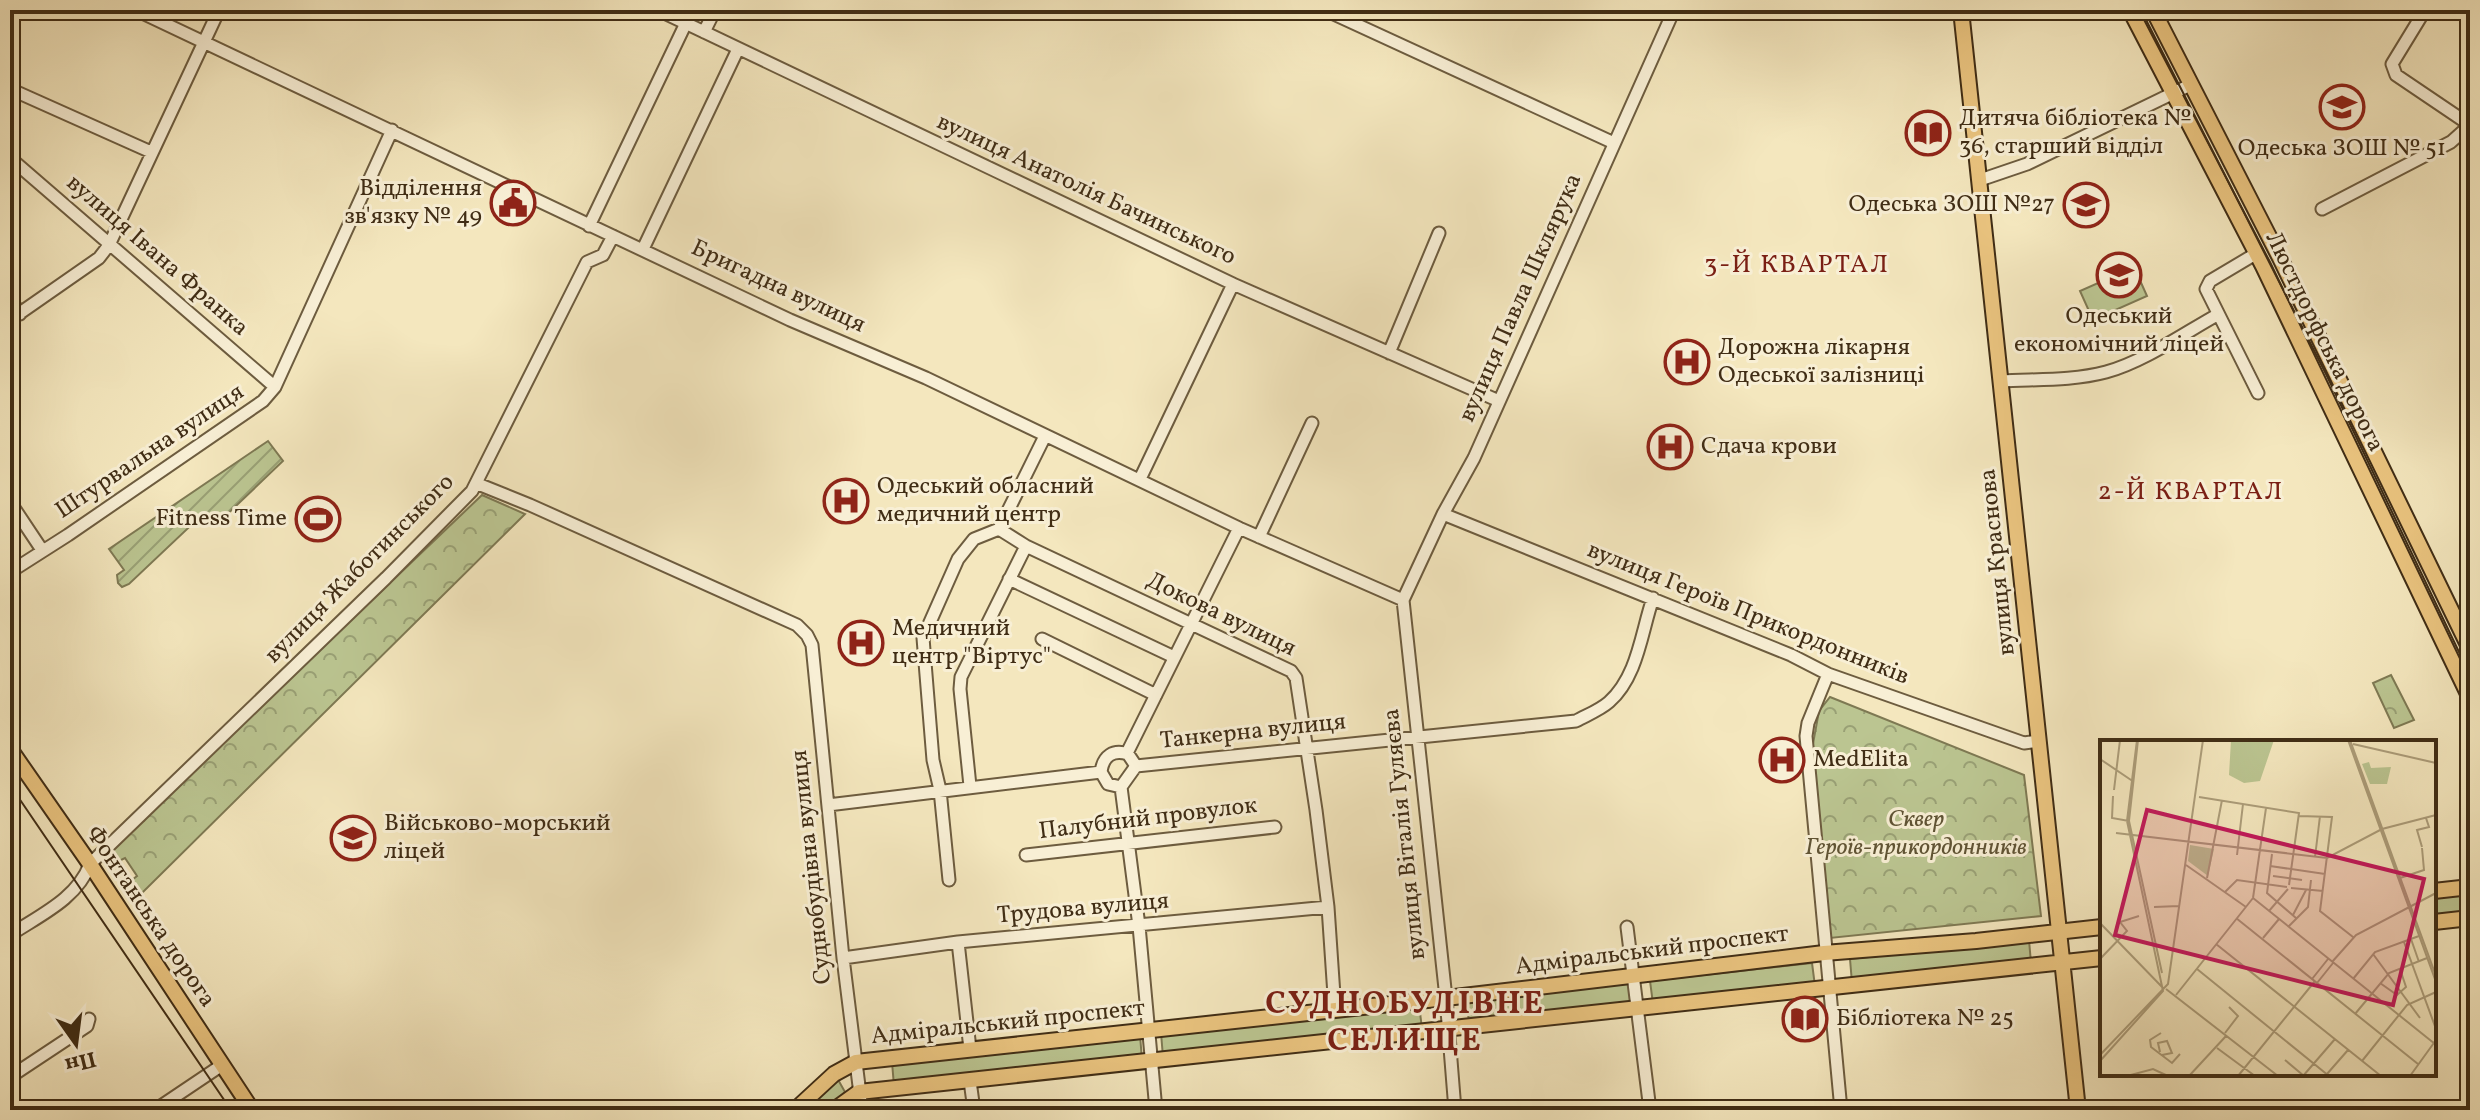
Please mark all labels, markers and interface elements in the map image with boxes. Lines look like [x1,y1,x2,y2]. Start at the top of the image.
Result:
school or university icon: Одеська ЗОШ № 51 [2318,83,2366,131]
place label: Дитяча бібліотека № 36, старший відділ [1959,102,2192,164]
street label: вулиця Анатолія Бачинського [931,106,1241,274]
library icon: Дитяча бібліотека № 36, старший відділ [1904,109,1952,157]
place label: Одеська ЗОШ № 51 [2238,132,2446,166]
street label: вулиця Івана Франка [58,167,256,345]
street label: вулиця Павла Шклярука [1451,168,1591,428]
place label: Відділення зв'язку № 49 [344,172,482,234]
public building icon: Відділення зв'язку № 49 [489,179,537,227]
school or university icon: Одеська ЗОШ №27 [2062,181,2110,229]
place label: Одеська ЗОШ №27 [1848,188,2055,222]
street label: Люстдорфська дорога [2256,226,2392,458]
street label: Бригадна вулиця [685,232,871,342]
district label: 3-Й КВАРТАЛ [1704,247,1890,283]
school or university icon: Одеський економічний ліцей [2095,251,2143,299]
place label: Одеський економічний ліцей [2014,300,2224,362]
place label: Дорожна лікарня Одеської залізниці [1718,331,1925,393]
hospital icon: Дорожна лікарня Одеської залізниці [1663,338,1711,386]
street label: Штурвальна вулиця [49,376,251,528]
hospital icon: Сдача крови [1646,423,1694,471]
place label: Сдача крови [1701,430,1837,464]
street label: вулиця Жаботинського [258,467,462,671]
street label: вулиця Краснова [1971,467,2025,657]
place label: Одеський обласний медичний центр [877,470,1094,532]
district label: 2-Й КВАРТАЛ [2098,474,2284,510]
hospital icon: Одеський обласний медичний центр [822,477,870,525]
sports icon: Fitness Time [294,495,342,543]
place label: Fitness Time [156,502,287,536]
street label: вулиця Героїв Прикордонників [1582,534,1914,694]
street label: Докова вулиця [1140,564,1302,666]
place label: Медичний центр "Віртус" [892,612,1051,674]
hospital icon: Медичний центр "Віртус" [837,619,885,667]
street label: Танкерна вулиця [1158,705,1348,759]
street label: вулиця Віталія Гуляєва [1375,707,1435,961]
hospital icon: MedElita [1758,736,1806,784]
inset map [2100,740,2436,1076]
place label: MedElita [1813,743,1909,777]
street label: Суднобудівна вулиця [783,748,841,986]
street label: Палубний провулок [1037,789,1259,849]
park label: Сквер Героїв-прикордонників [1805,803,2027,865]
place label: Військово-морський ліцей [384,807,611,869]
school or university icon: Військово-морський ліцей [329,814,377,862]
street label: Фонтанська дорога [77,819,223,1015]
street label: Трудова вулиця [995,885,1171,933]
street label: Адміральський проспект [1513,917,1791,985]
district label: СУДНОБУДІВНЕ СЕЛИЩЕ [1265,983,1545,1064]
street label: Адміральський проспект [869,992,1147,1054]
library icon: Бібліотека № 25 [1781,995,1829,1043]
place label: Бібліотека № 25 [1836,1002,2014,1036]
north arrow [36,1004,116,1084]
text: Пн [61,1042,99,1080]

